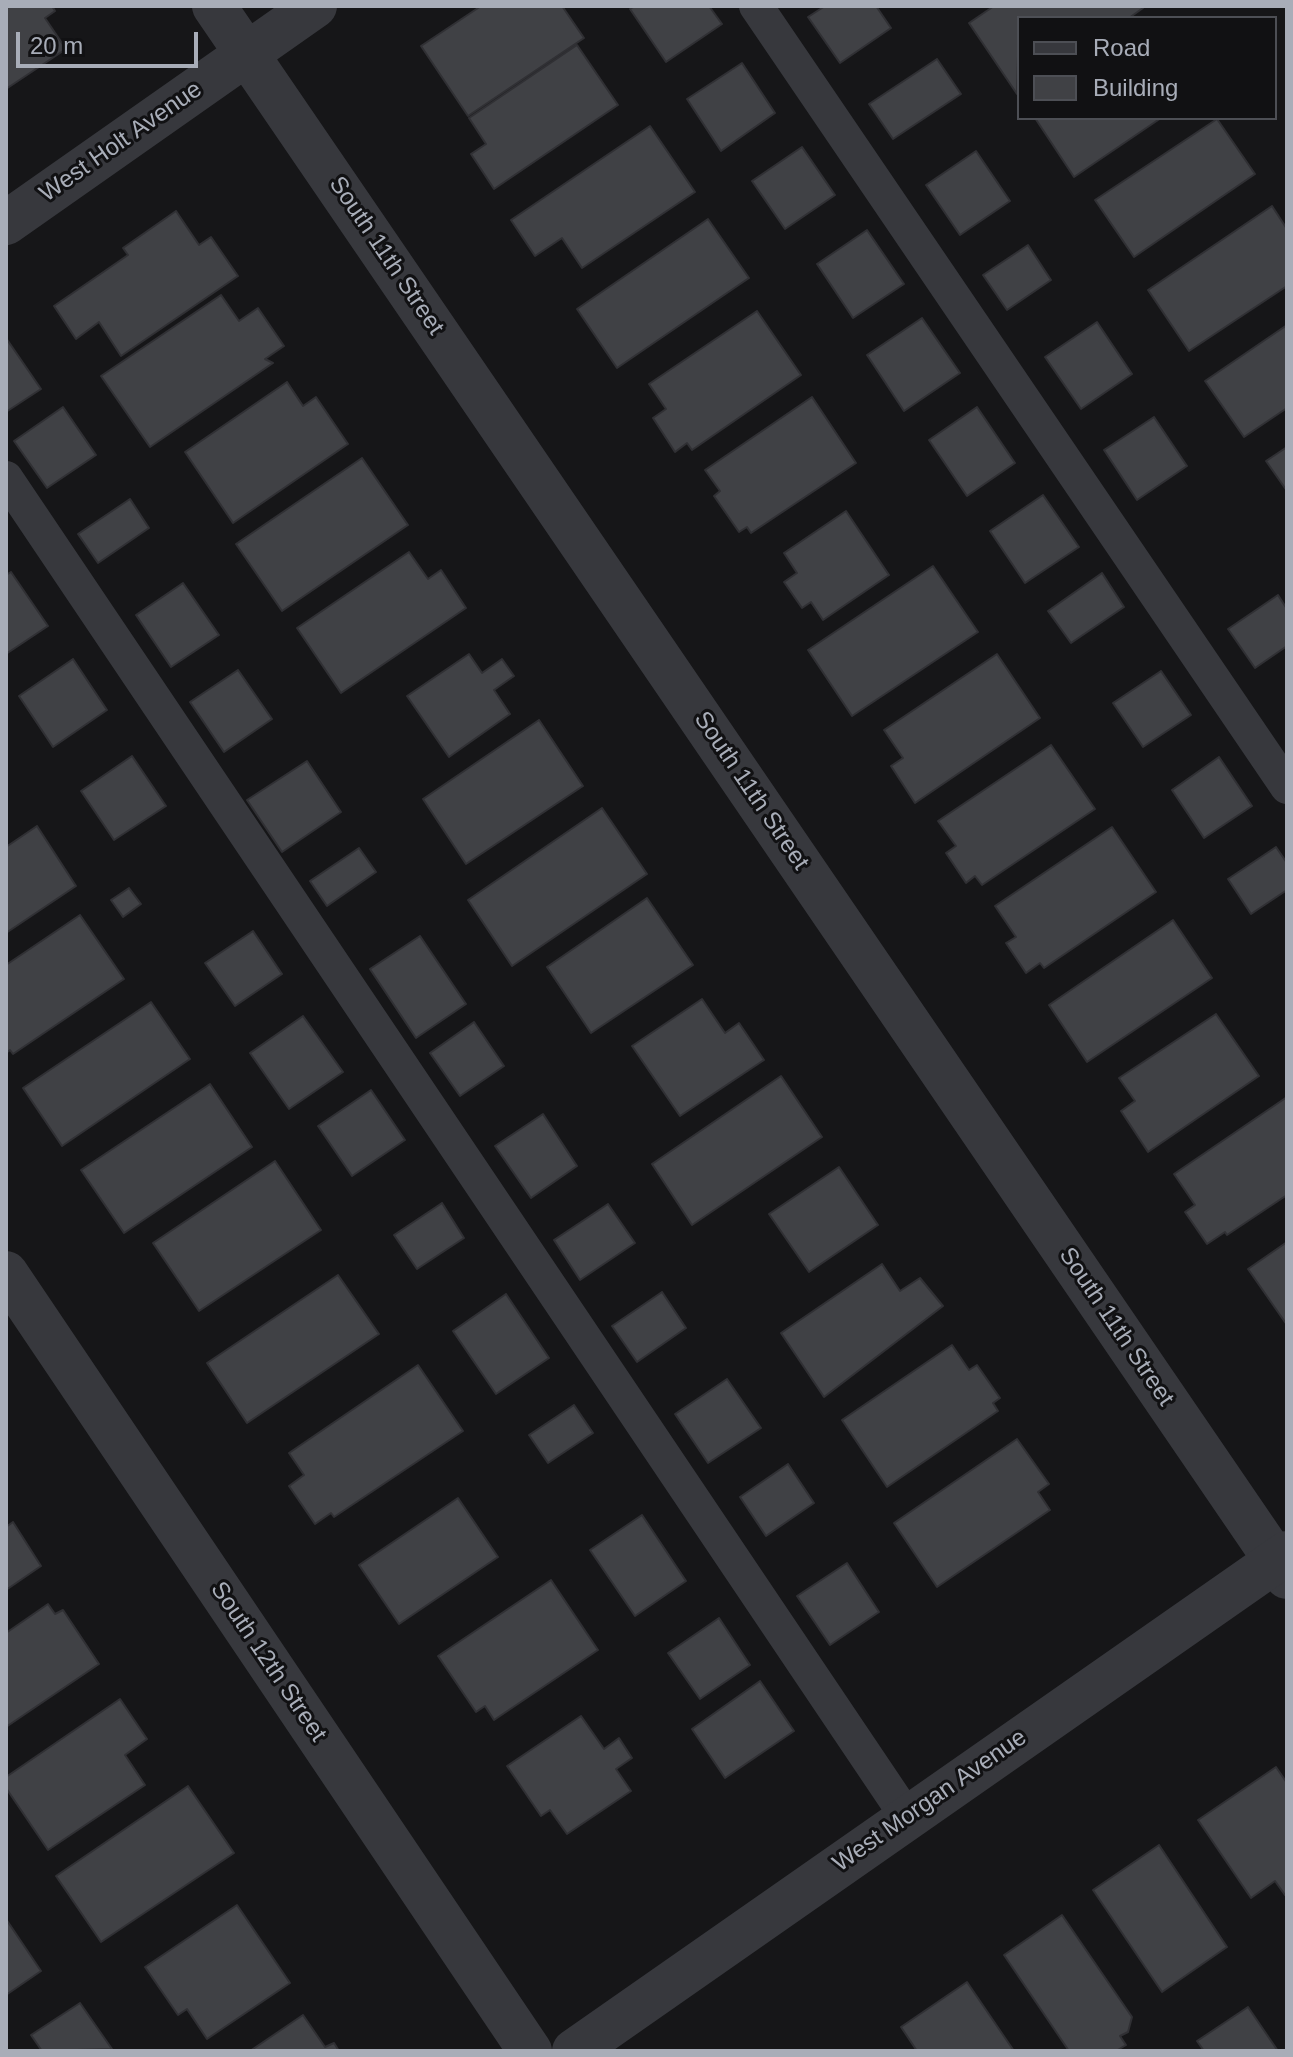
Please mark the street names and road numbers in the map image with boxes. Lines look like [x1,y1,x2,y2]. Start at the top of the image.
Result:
street label: West Holt Avenue [34,75,208,209]
street label: South 11th Street [322,171,450,341]
street label: South 11th Street [687,706,815,876]
street label: South 11th Street [1052,1242,1180,1412]
street label: South 12th Street [204,1577,332,1747]
street label: West Morgan Avenue [828,1723,1032,1879]

